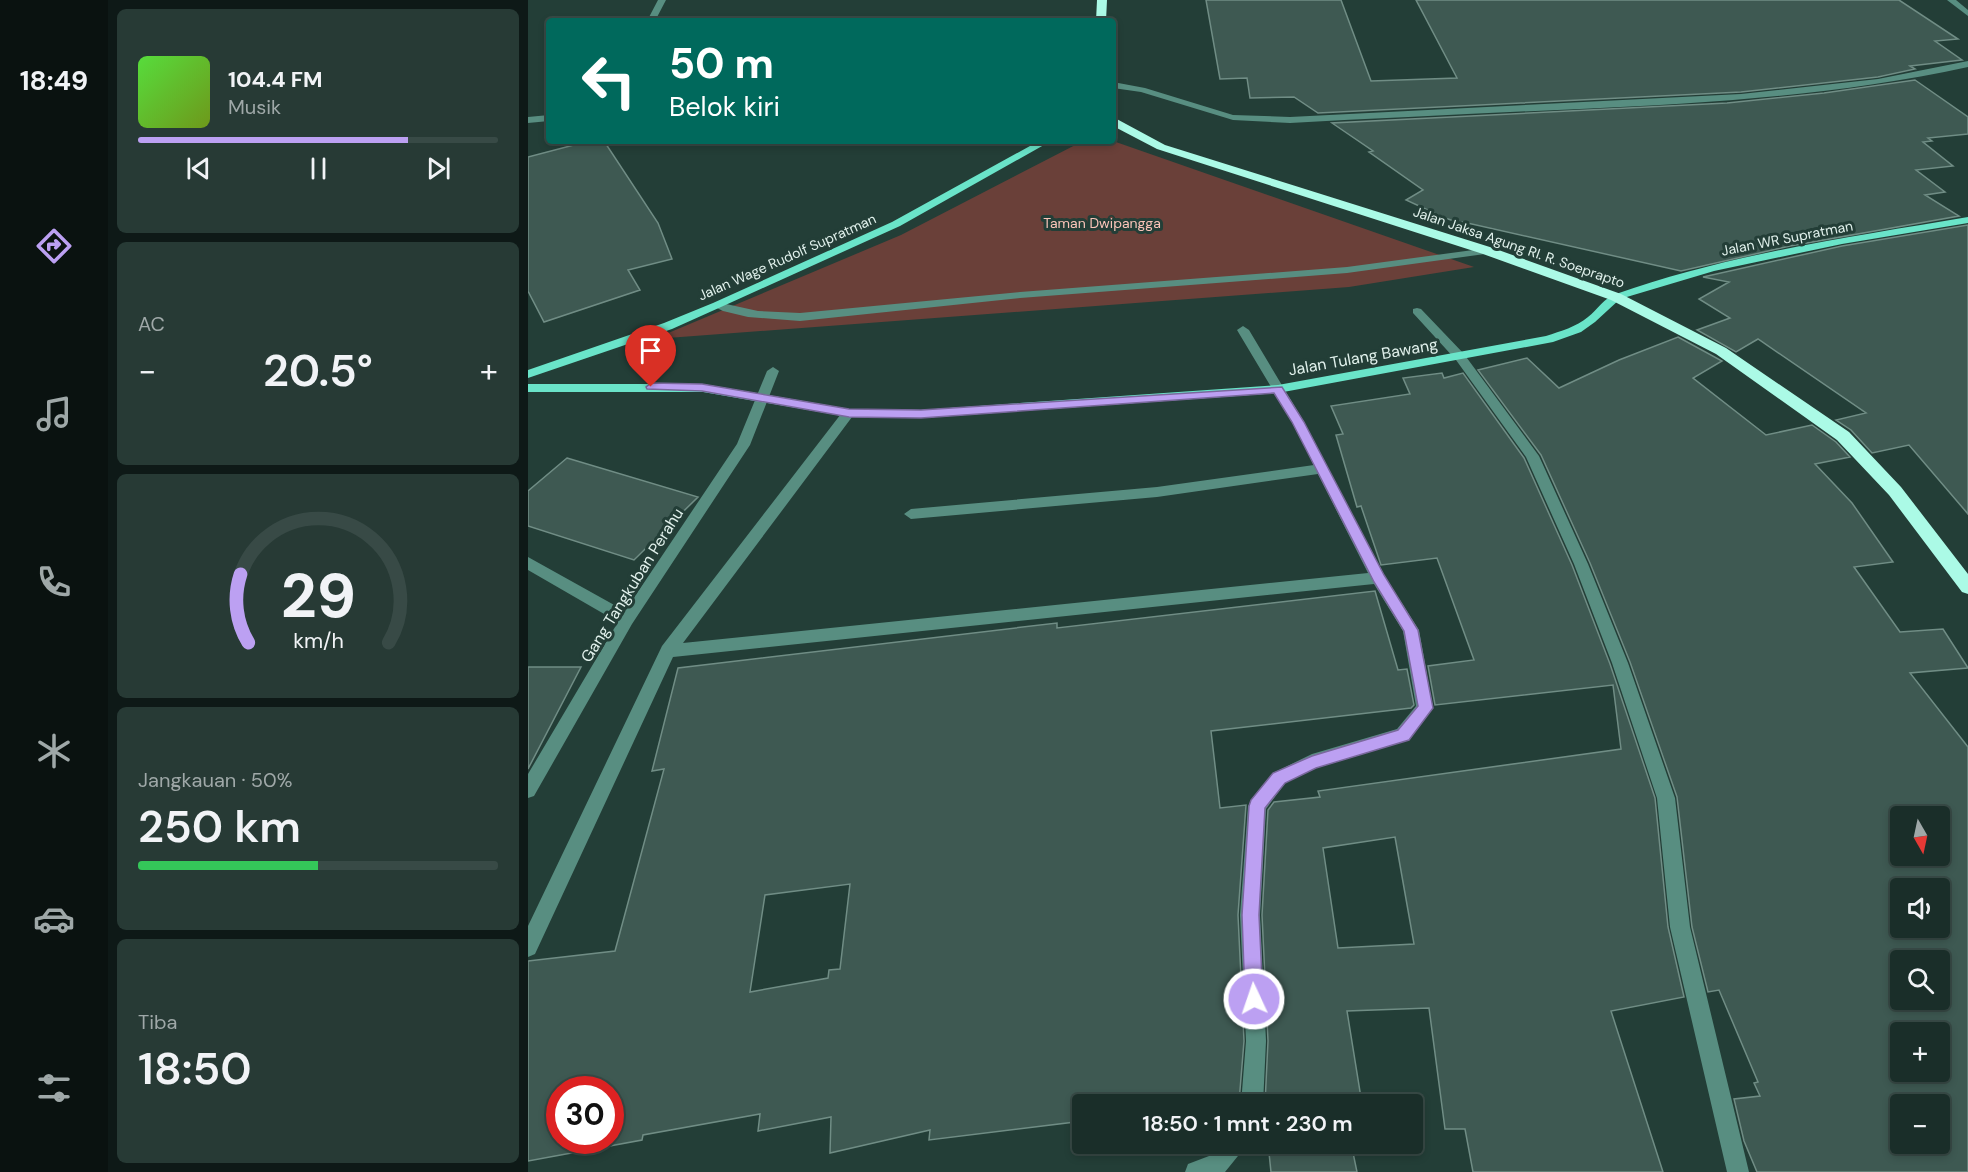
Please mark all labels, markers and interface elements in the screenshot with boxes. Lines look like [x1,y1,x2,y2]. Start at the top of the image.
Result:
text: 50 m [669,36,774,91]
icon: left [570,42,648,120]
text: 18:49 [20,63,88,98]
text: 104.4 FM [228,65,323,94]
text: Belok kiri [669,89,780,124]
text: Musik [228,94,281,120]
icon: previous [182,152,215,185]
icon: pause [302,152,335,185]
icon: next [422,152,455,185]
street label: Jalan Jaksa Agung RI. R. Soeprapto [1411,202,1627,292]
street label: Jalan Wage Rudolf Supratman [695,210,879,304]
park label: Taman Dwipangga [1043,214,1161,232]
street label: Jalan WR Supratman [1720,216,1854,260]
icon: directions [33,225,75,267]
text: AC [138,311,165,337]
pin [625,325,676,387]
icon: arrive [634,334,667,367]
street label: Jalan Tulang Bawang [1287,334,1439,380]
text: 20.5° [263,341,373,400]
text: − [138,349,156,392]
text: + [480,349,498,392]
icon: music [33,393,75,435]
street label: Gang Tangkuban Perahu [576,504,688,666]
text: 29 [280,555,356,636]
icon: phone [33,561,75,603]
text: km/h [293,627,343,655]
icon: climate [33,730,75,772]
text: Jangkauan · 50% [138,767,292,793]
text: 250 km [138,797,301,856]
north arrow [1890,806,1950,866]
map controls [1890,806,1950,1154]
button: sound [1890,878,1950,938]
icon: car [33,898,75,940]
button: search [1890,950,1950,1010]
position arrow [1222,967,1286,1031]
text: Tiba [138,1009,177,1035]
button: + [1890,1022,1950,1082]
text: 18:50 [138,1039,252,1098]
icon: filters [33,1067,75,1109]
speed limit sign: 30 [546,1076,624,1154]
button: − [1890,1094,1950,1154]
text: 18:50 · 1 mnt · 230 m [1142,1109,1353,1138]

